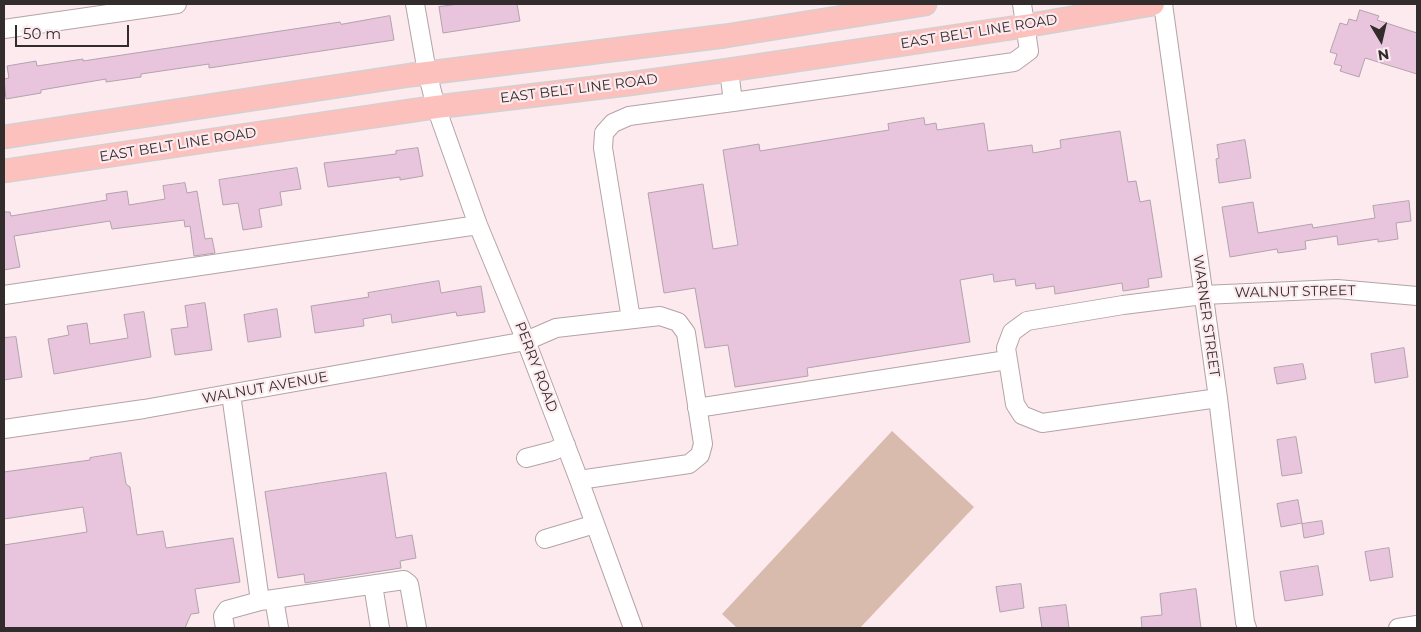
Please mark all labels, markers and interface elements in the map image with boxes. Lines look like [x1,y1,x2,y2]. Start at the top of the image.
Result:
street label: EAST BELT LINE ROAD [899,11,1059,53]
scale bar [18,15,131,47]
north arrow [1356,15,1406,65]
text: 50 m [23,24,61,43]
text: N [1376,45,1390,65]
street label: EAST BELT LINE ROAD [499,71,659,107]
street label: EAST BELT LINE ROAD [98,124,258,166]
street label: WARNER STREET [1189,254,1223,378]
street label: WALNUT STREET [1235,283,1355,301]
street label: PERRY ROAD [511,320,561,414]
street label: WALNUT AVENUE [201,369,329,407]

